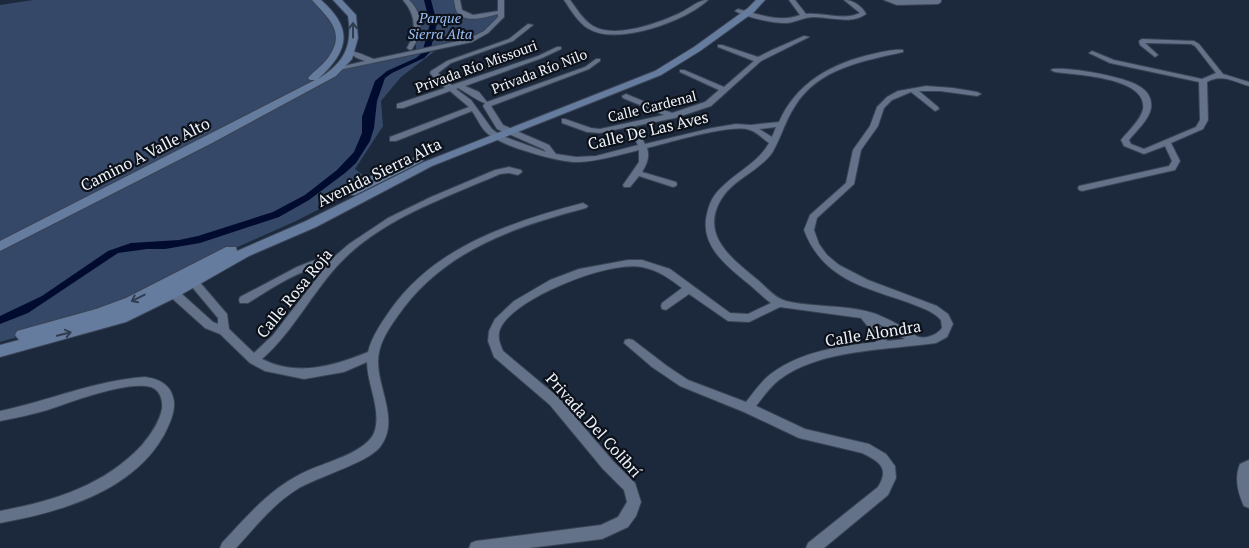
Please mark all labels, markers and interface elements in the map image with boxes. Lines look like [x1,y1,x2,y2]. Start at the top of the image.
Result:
park label: Parque Sierra Alta [408,8,472,43]
one-way arrow [348,22,358,38]
street label: Privada Río Missouri [412,35,540,97]
street label: Privada Río Nilo [488,44,590,98]
street label: Calle Cardenal [606,86,698,126]
street label: Calle De Las Aves [586,105,711,155]
street label: Camino A Valle Alto [77,112,214,196]
street label: Avenida Sierra Alta [313,132,445,212]
street label: Calle Rosa Roja [251,244,337,342]
one-way arrow [131,293,146,303]
street label: Calle Alondra [823,315,923,351]
one-way arrow [56,329,72,338]
street label: Privada Del Colibrí [541,368,647,482]

